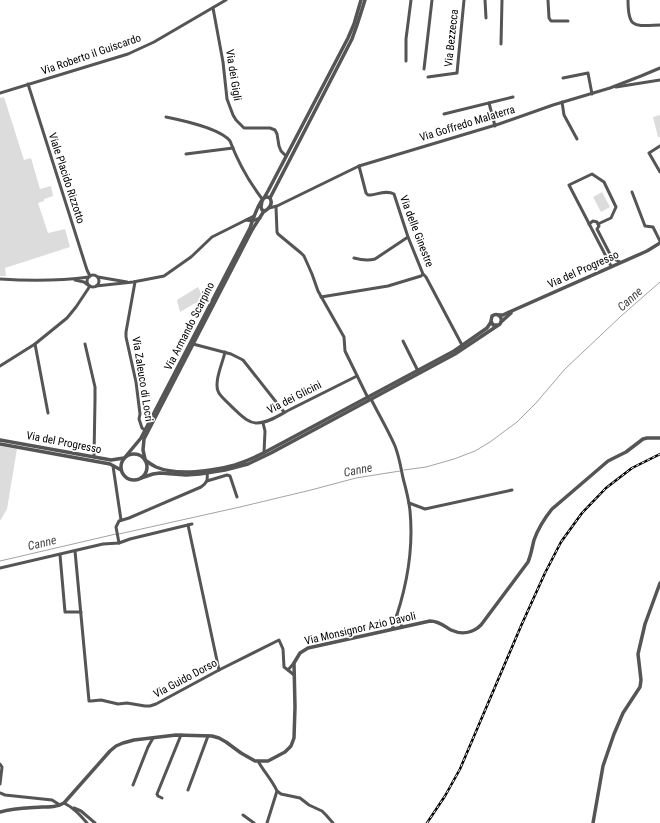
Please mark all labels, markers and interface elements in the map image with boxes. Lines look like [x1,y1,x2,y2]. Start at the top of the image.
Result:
street label: Via Bezzecca [442,9,461,67]
street label: Via Roberto il Guiscardo [40,31,143,78]
street label: Via dei Gigli [223,49,244,102]
street label: Via Goffredo Malaterra [418,103,516,144]
street label: Viale Placido Rizzotto [46,131,87,226]
street label: Via delle Ginestre [397,193,436,269]
street label: Via del Progresso [546,248,621,291]
street label: Via Armando Scarpino [162,280,217,372]
water label: Canne [615,284,646,314]
street label: Via Zaleuco di Locri [129,336,156,422]
street label: Via dei Glicini [265,378,324,417]
street label: Via del Progresso [25,429,103,456]
water label: Canne [342,460,374,480]
water label: Canne [26,533,58,553]
street label: Via Monsignor Azio Davoli [303,609,417,648]
street label: Via Guido Dorso [151,656,220,701]

